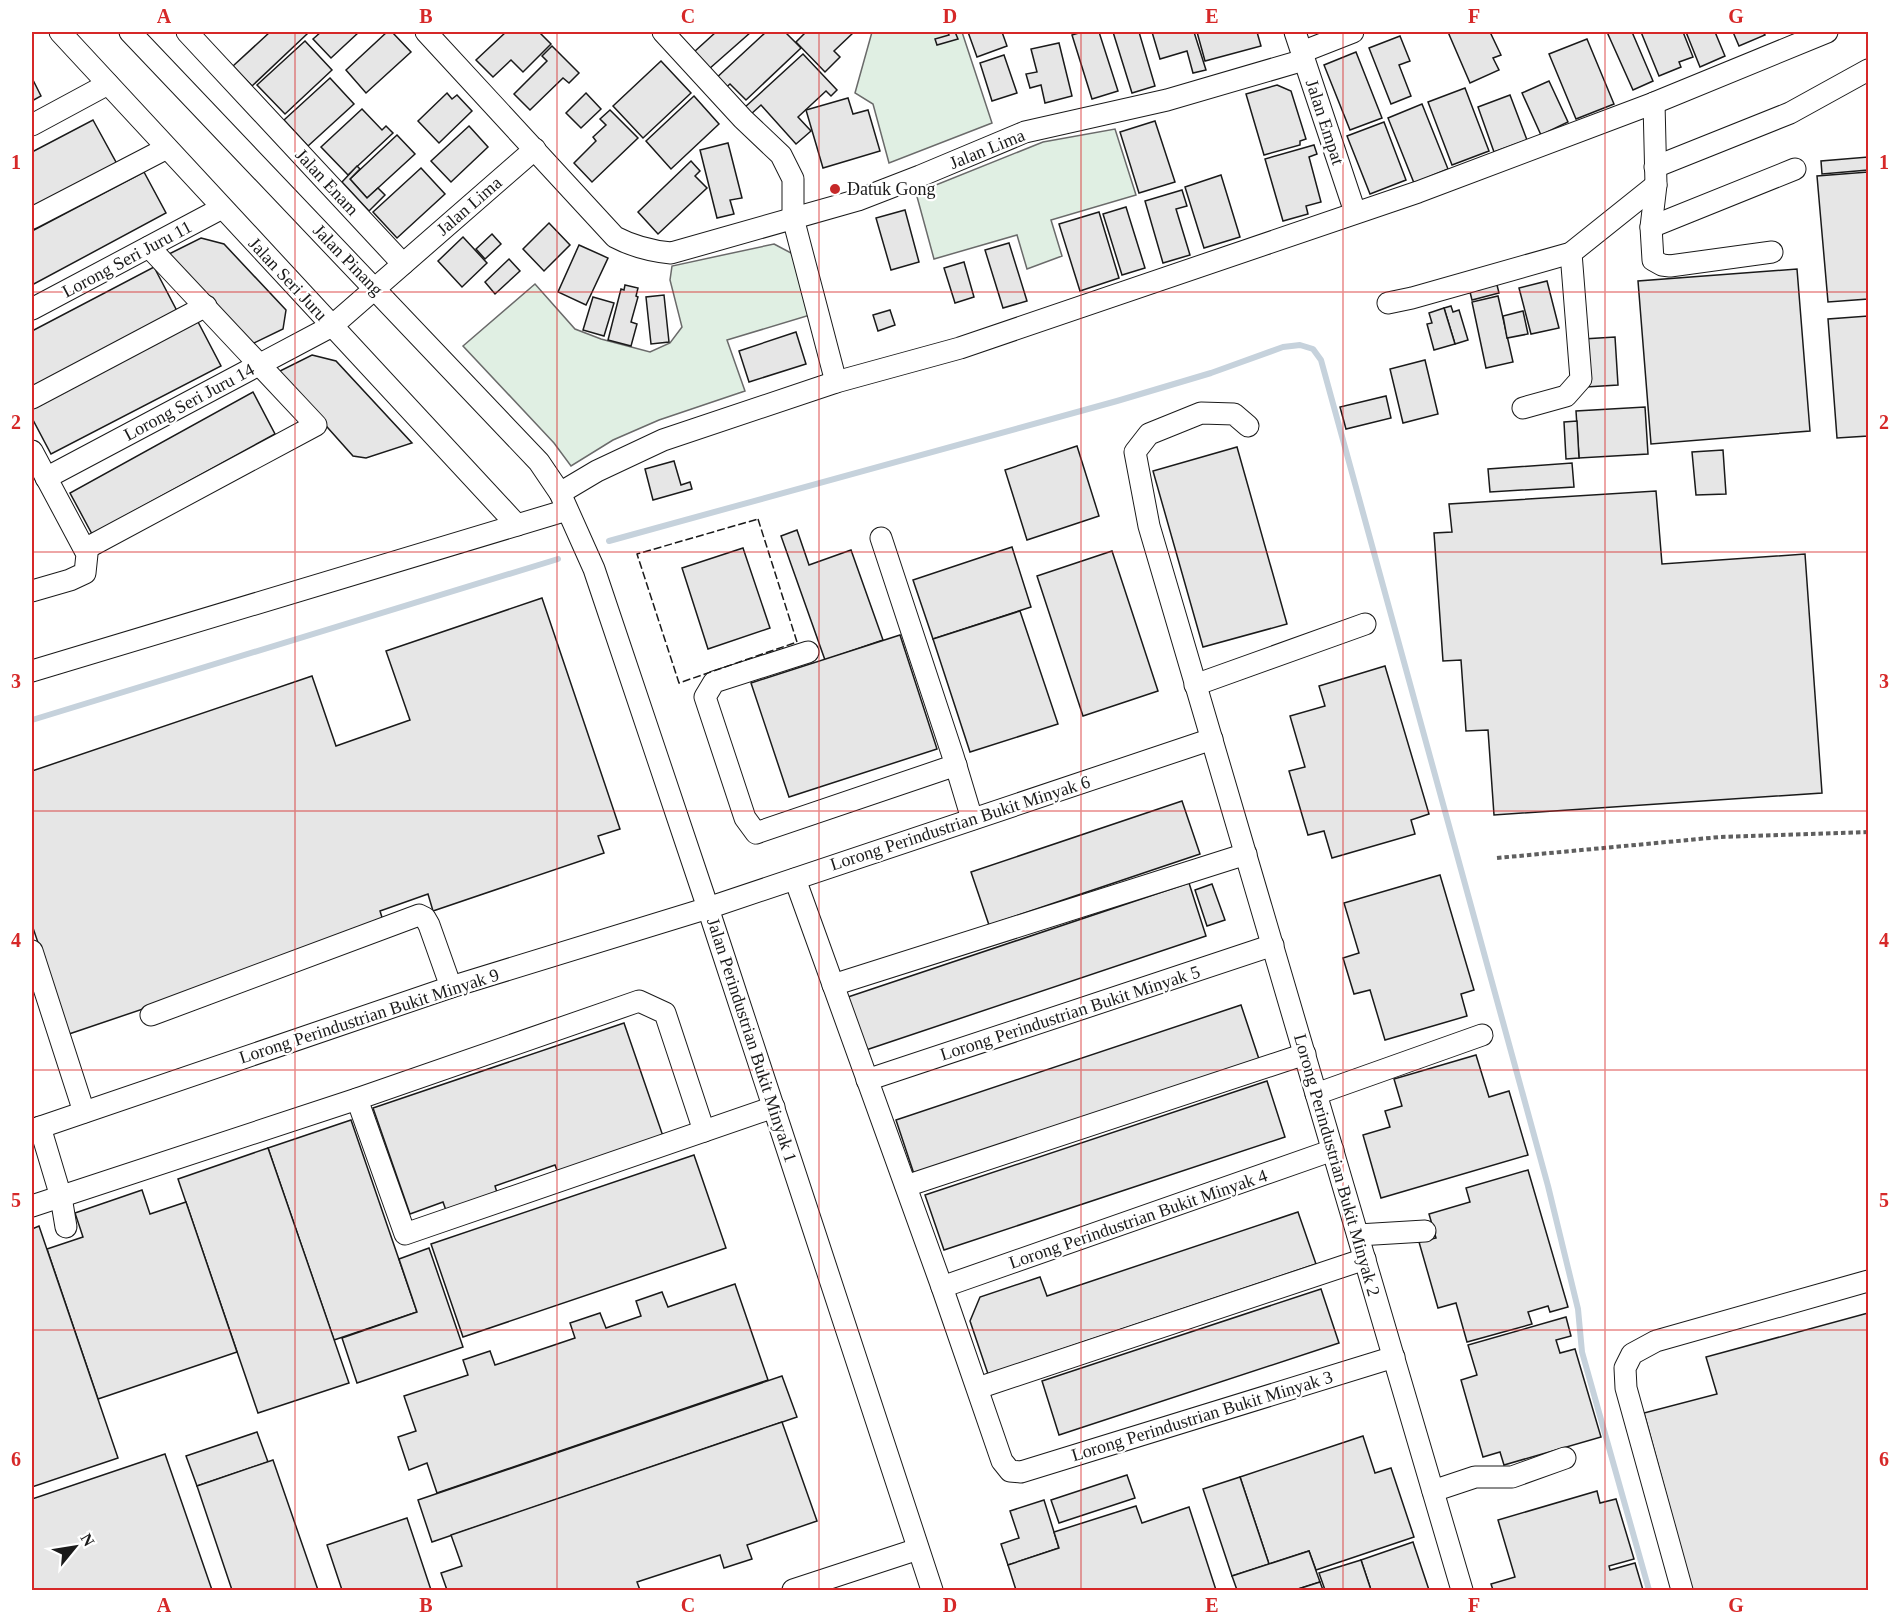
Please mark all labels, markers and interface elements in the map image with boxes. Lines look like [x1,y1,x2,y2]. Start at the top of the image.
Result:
text: A [157,5,172,27]
text: B [419,5,433,27]
text: C [681,5,695,27]
text: D [943,5,957,27]
text: E [1205,5,1219,27]
text: F [1468,5,1480,27]
text: G [1728,5,1744,27]
street label: Jalan Empat [1302,77,1348,167]
street label: Jalan Lima [946,125,1028,173]
street label: Jalan Enam [291,145,363,219]
text: 1 [11,151,21,173]
text: 1 [1879,151,1889,173]
street label: Jalan Lima [432,172,506,240]
place label: Datuk Gong [847,179,936,199]
marker: Datuk Gong [828,182,842,196]
street label: Lorong Seri Juru 11 [59,216,195,302]
street label: Jalan Pinang [309,220,387,300]
street label: Jalan Seri Juru [245,233,331,325]
street label: Lorong Seri Juru 14 [121,359,257,445]
text: 2 [11,411,21,433]
text: 2 [1879,411,1889,433]
text: 3 [11,670,21,692]
text: 3 [1879,670,1889,692]
street label: Lorong Perindustrian Bukit Minyak 6 [828,771,1092,875]
street label: Jalan Perindustrian Bukit Minyak 1 [703,915,801,1165]
text: 4 [11,929,21,951]
text: 4 [1879,929,1889,951]
street label: Lorong Perindustrian Bukit Minyak 5 [938,961,1202,1065]
street label: Lorong Perindustrian Bukit Minyak 9 [237,964,501,1068]
street label: Lorong Perindustrian Bukit Minyak 2 [1290,1032,1384,1298]
street label: Lorong Perindustrian Bukit Minyak 4 [1006,1165,1270,1273]
text: 5 [11,1189,21,1211]
text: 5 [1879,1189,1889,1211]
street label: Lorong Perindustrian Bukit Minyak 3 [1069,1367,1335,1465]
text: 6 [11,1448,21,1470]
text: 6 [1879,1448,1889,1470]
north arrow [45,1517,105,1577]
text: N [77,1530,98,1549]
text: A [157,1594,172,1616]
text: B [419,1594,433,1616]
text: C [681,1594,695,1616]
text: D [943,1594,957,1616]
text: E [1205,1594,1219,1616]
text: F [1468,1594,1480,1616]
text: G [1728,1594,1744,1616]

